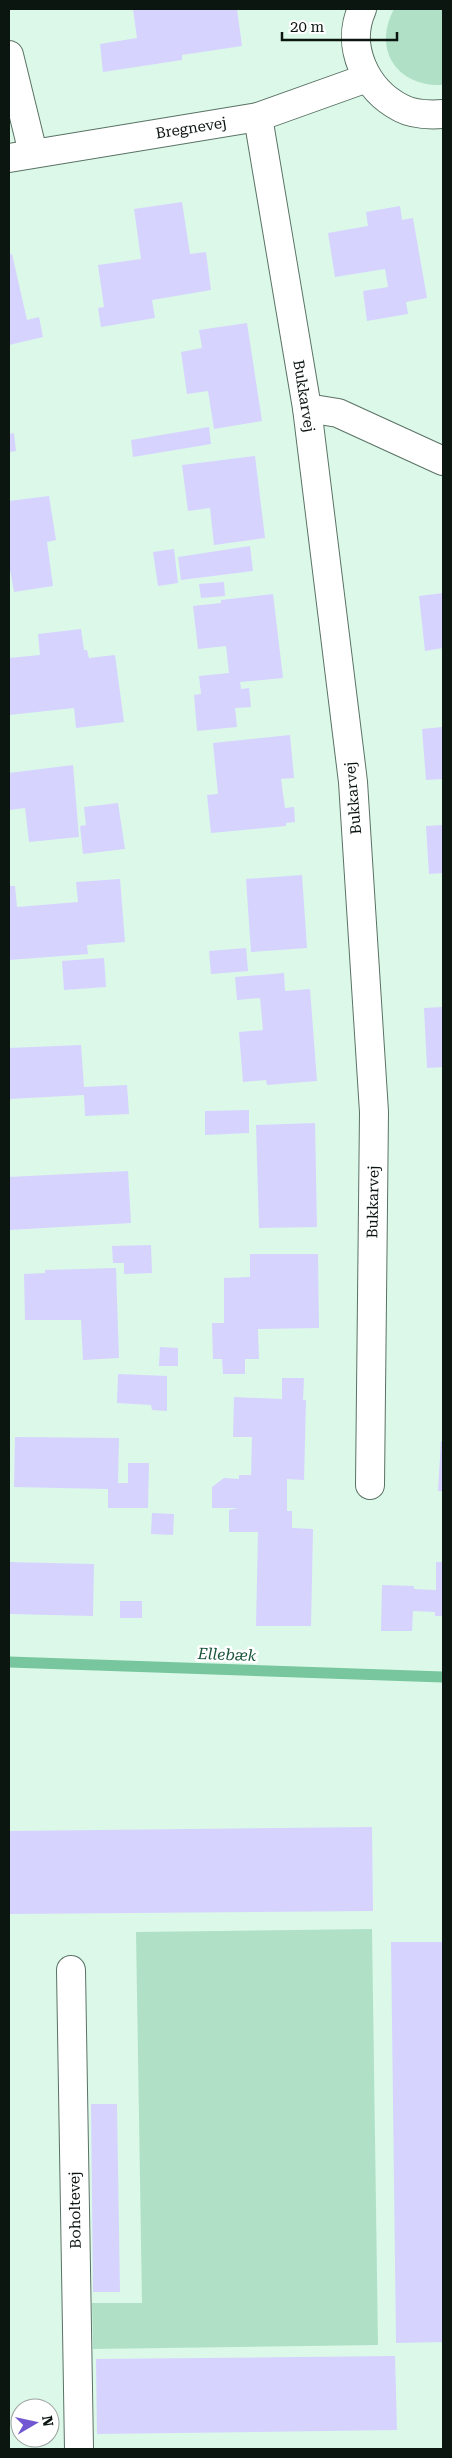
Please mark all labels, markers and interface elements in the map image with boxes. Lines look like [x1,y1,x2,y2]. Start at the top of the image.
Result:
scale bar [282,10,397,42]
text: 20 m [290,18,325,36]
street label: Bregnevej [154,114,228,142]
street label: Bukkarvej [289,359,319,433]
street label: Bukkarvej [341,761,365,835]
street label: Bukkarvej [363,1165,383,1239]
water label: Ellebæk [196,1644,257,1665]
street label: Boholtevej [65,2171,85,2249]
north arrow [10,2398,60,2448]
text: N [39,2414,57,2428]

